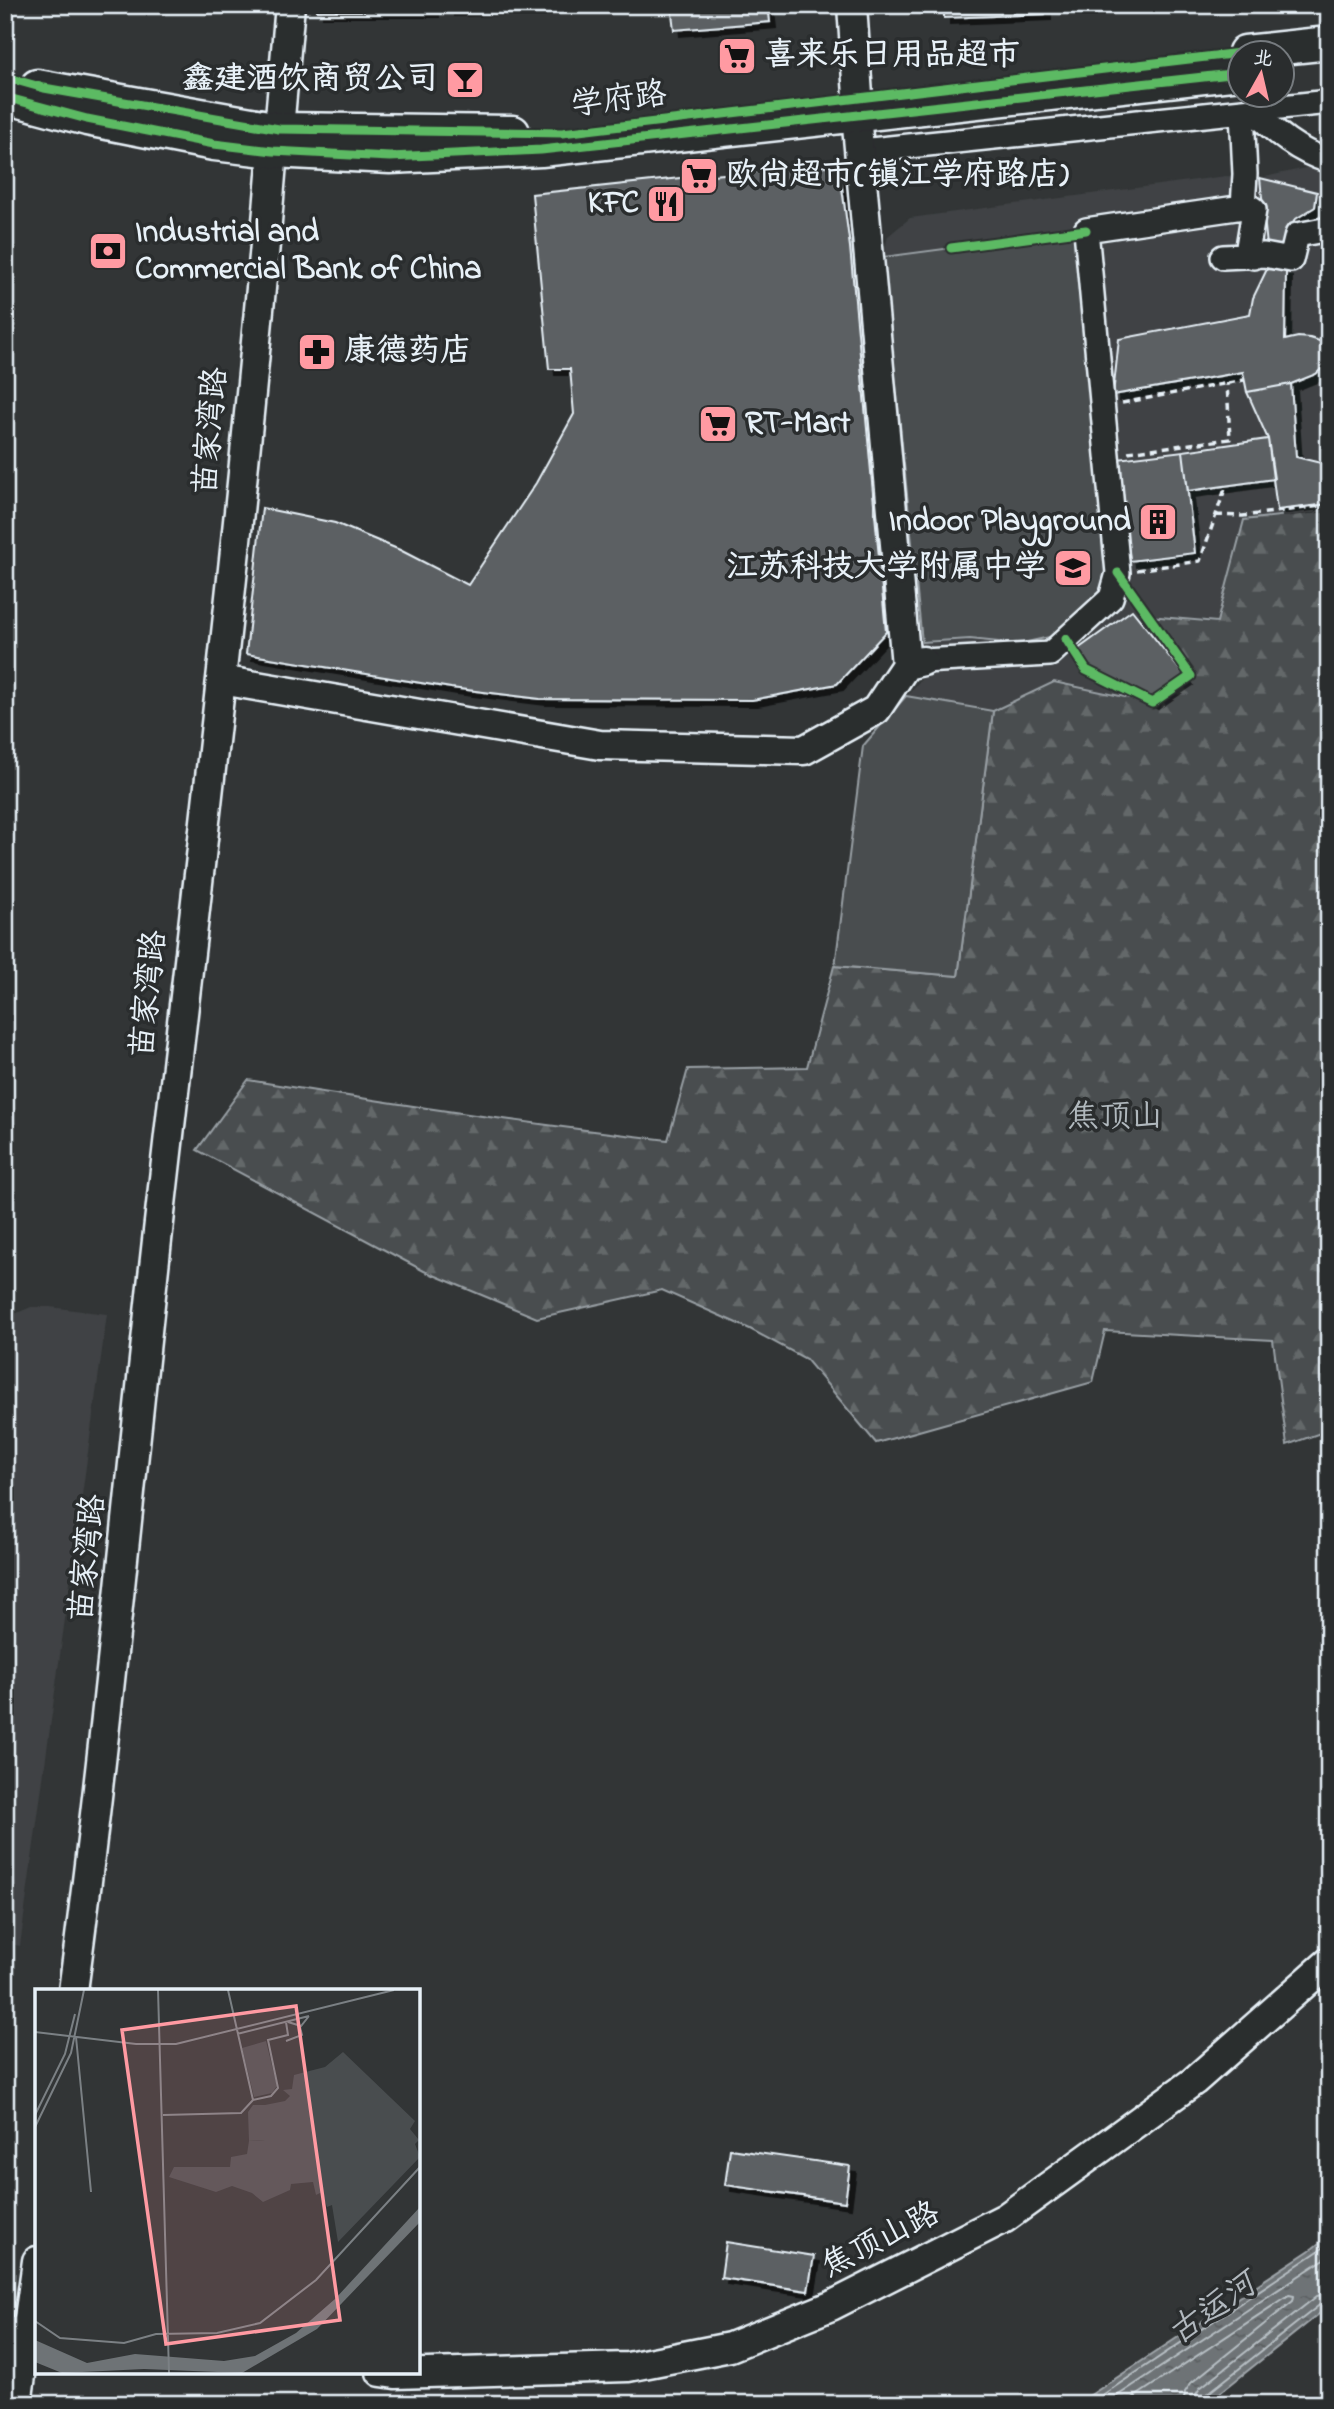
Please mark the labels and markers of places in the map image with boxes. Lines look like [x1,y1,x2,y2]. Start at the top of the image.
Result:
place label: 喜来乐日用品超市 [764,33,1020,80]
supermarket icon: 喜来乐日用品超市 [716,35,758,77]
place label: 鑫建酒饮商贸公司 [182,57,438,104]
bar icon: 鑫建酒饮商贸公司 [444,59,486,101]
place label: 欧尚超市(镇江学府路店) [726,153,1070,200]
supermarket icon: 欧尚超市(镇江学府路店) [678,155,720,197]
place label: KFC [588,181,639,228]
restaurant icon: KFC [645,183,687,225]
place label: Industrial and Commercial Bank of China [135,210,481,294]
bank icon: Industrial and Commercial Bank of China [87,230,129,272]
place label: 康德药店 [344,329,472,376]
pharmacy icon: 康德药店 [296,331,338,373]
place label: RT-Mart [745,401,851,448]
supermarket icon: RT-Mart [697,403,739,445]
place label: Indoor Playground [889,499,1131,547]
building icon: Indoor Playground [1137,501,1179,543]
place label: 江苏科技大学附属中学 [726,545,1046,592]
school or university icon: 江苏科技大学附属中学 [1052,547,1094,589]

